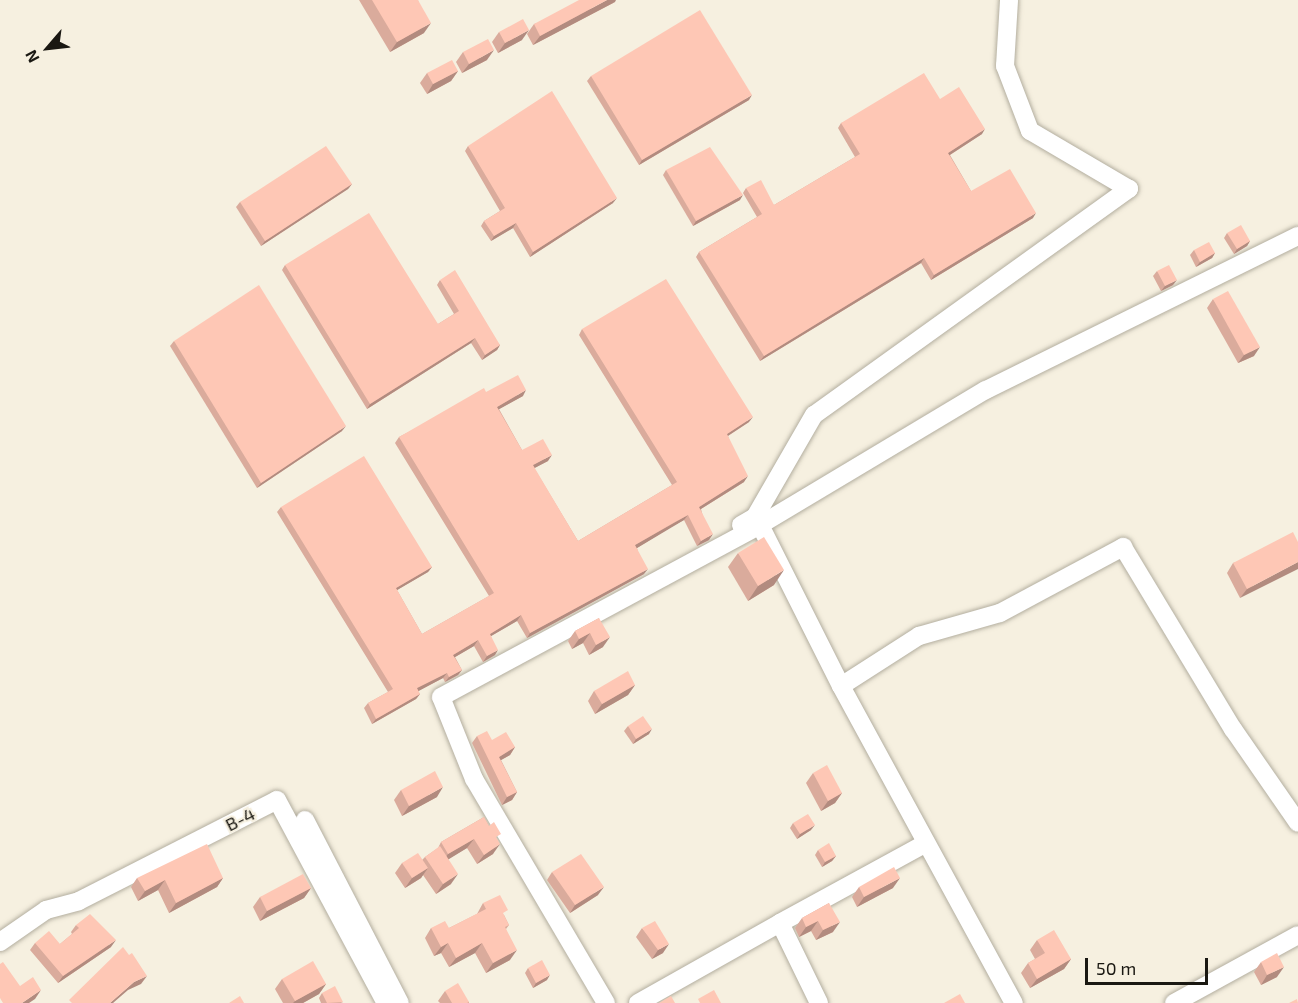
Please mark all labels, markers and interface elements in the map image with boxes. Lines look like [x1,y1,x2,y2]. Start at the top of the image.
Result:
north arrow [18,18,78,78]
text: N [21,47,43,66]
street label: B-4 [222,802,258,836]
scale bar [1088,946,1211,984]
text: 50 m [1096,957,1136,979]

